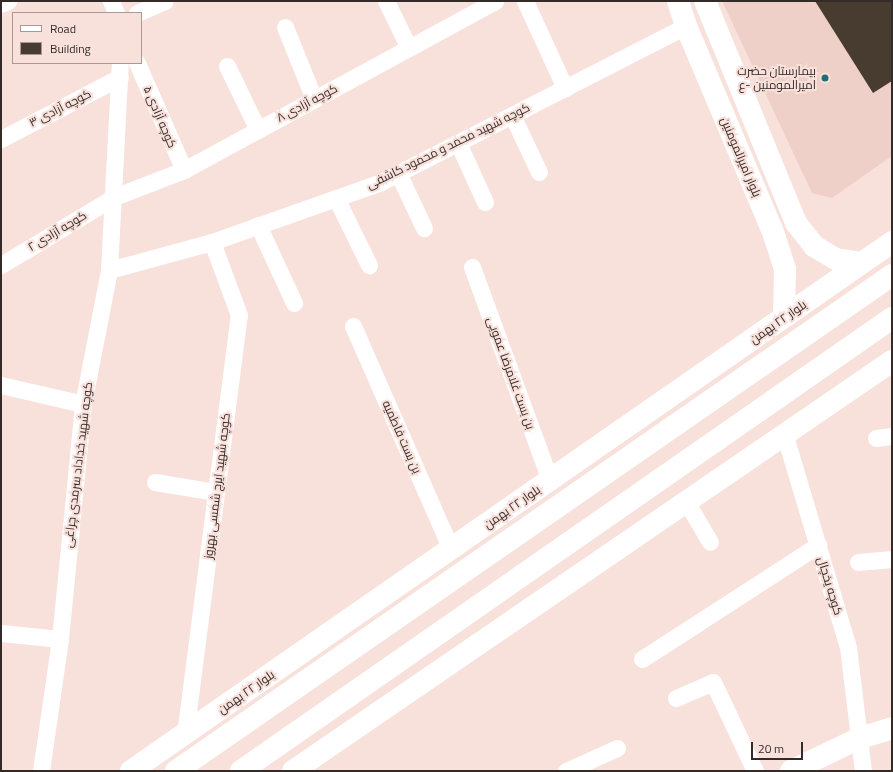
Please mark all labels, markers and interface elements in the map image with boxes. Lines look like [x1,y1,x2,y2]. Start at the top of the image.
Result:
legend [12,12,142,64]
text: Road [50,19,76,38]
text: Building [50,39,91,58]
place label: بیمارستان حضرت امیرالمومنین -ع [737,64,816,92]
marker: بیمارستان حضرت امیرالمومنین -ع [819,72,831,84]
street label: کوچه آزادی ۸ [274,81,340,125]
street label: کوچه آزادی ۵ [140,84,180,150]
street label: کوچه آزادی ۳ [27,86,93,130]
street label: کوچه شهید محمد و محمود کاشفی [364,100,532,192]
street label: بلوار امیرالمومنین [718,115,764,199]
street label: کوچه آزادی ۲ [25,208,89,254]
street label: بلوار ۲۲ بهمن [747,297,809,347]
street label: بن بست غلامرضا عمویی [484,315,538,431]
street label: کوچه شهید خداداد سرمدی چراغی [61,381,95,549]
street label: بن بست فاطمیه [379,398,425,476]
street label: کوچه شهید ایرج شمسی بهروز [201,412,233,560]
street label: بلوار ۲۲ بهمن [481,482,543,532]
street label: کوچه یخچال [814,555,846,617]
street label: بلوار ۲۲ بهمن [215,667,277,717]
scale bar [753,734,805,760]
text: 20 m [758,739,784,758]

